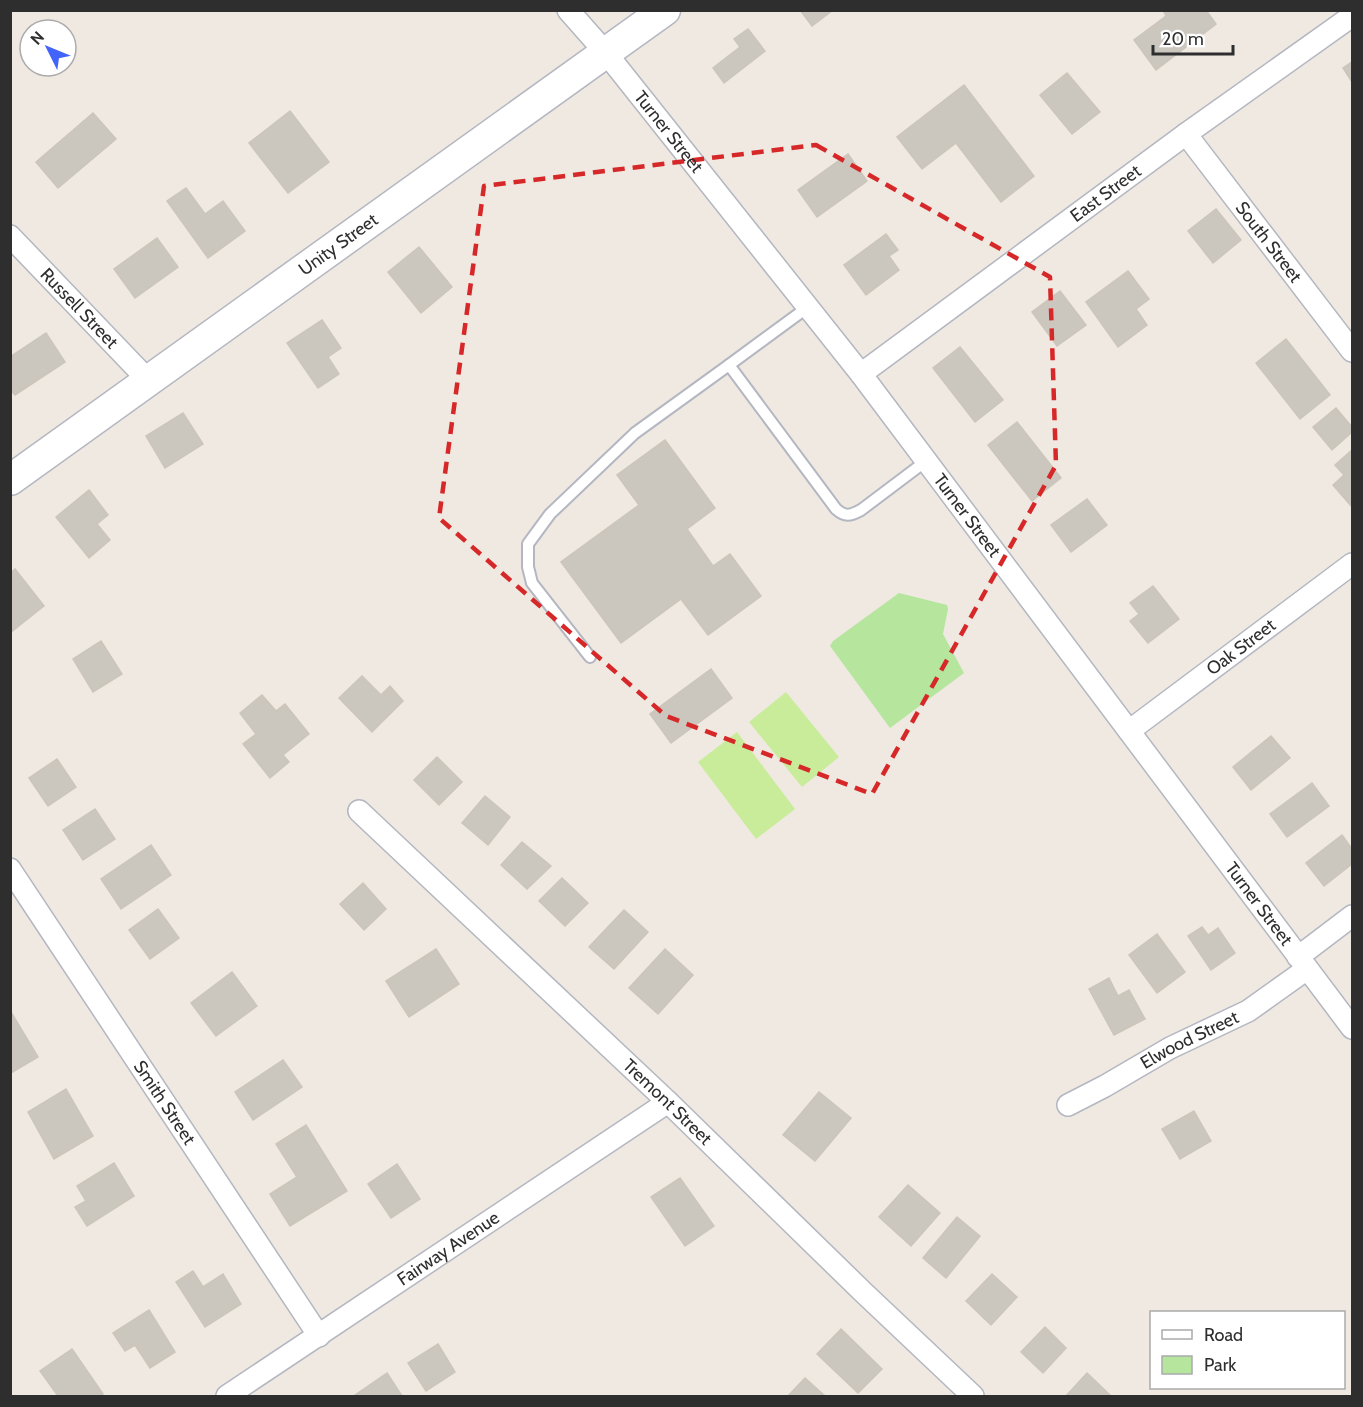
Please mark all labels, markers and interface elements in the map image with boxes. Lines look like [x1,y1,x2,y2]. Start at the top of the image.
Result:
north arrow [18,18,78,78]
scale bar [1153,18,1232,56]
text: N [27,27,48,49]
text: 20 m [1162,28,1204,50]
street label: Turner Street [629,86,708,177]
street label: East Street [1066,160,1145,227]
street label: South Street [1231,197,1307,287]
street label: Unity Street [294,209,382,280]
street label: Russell Street [36,263,123,353]
street label: Turner Street [929,469,1005,561]
street label: Oak Street [1202,614,1280,680]
street label: Turner Street [1220,858,1297,950]
street label: Elwood Street [1136,1006,1242,1074]
street label: Tremont Street [618,1054,716,1150]
street label: Smith Street [129,1056,200,1149]
street label: Fairway Avenue [393,1207,504,1290]
legend [1150,1311,1345,1389]
text: Road [1204,1324,1243,1346]
text: Park [1204,1354,1237,1376]

